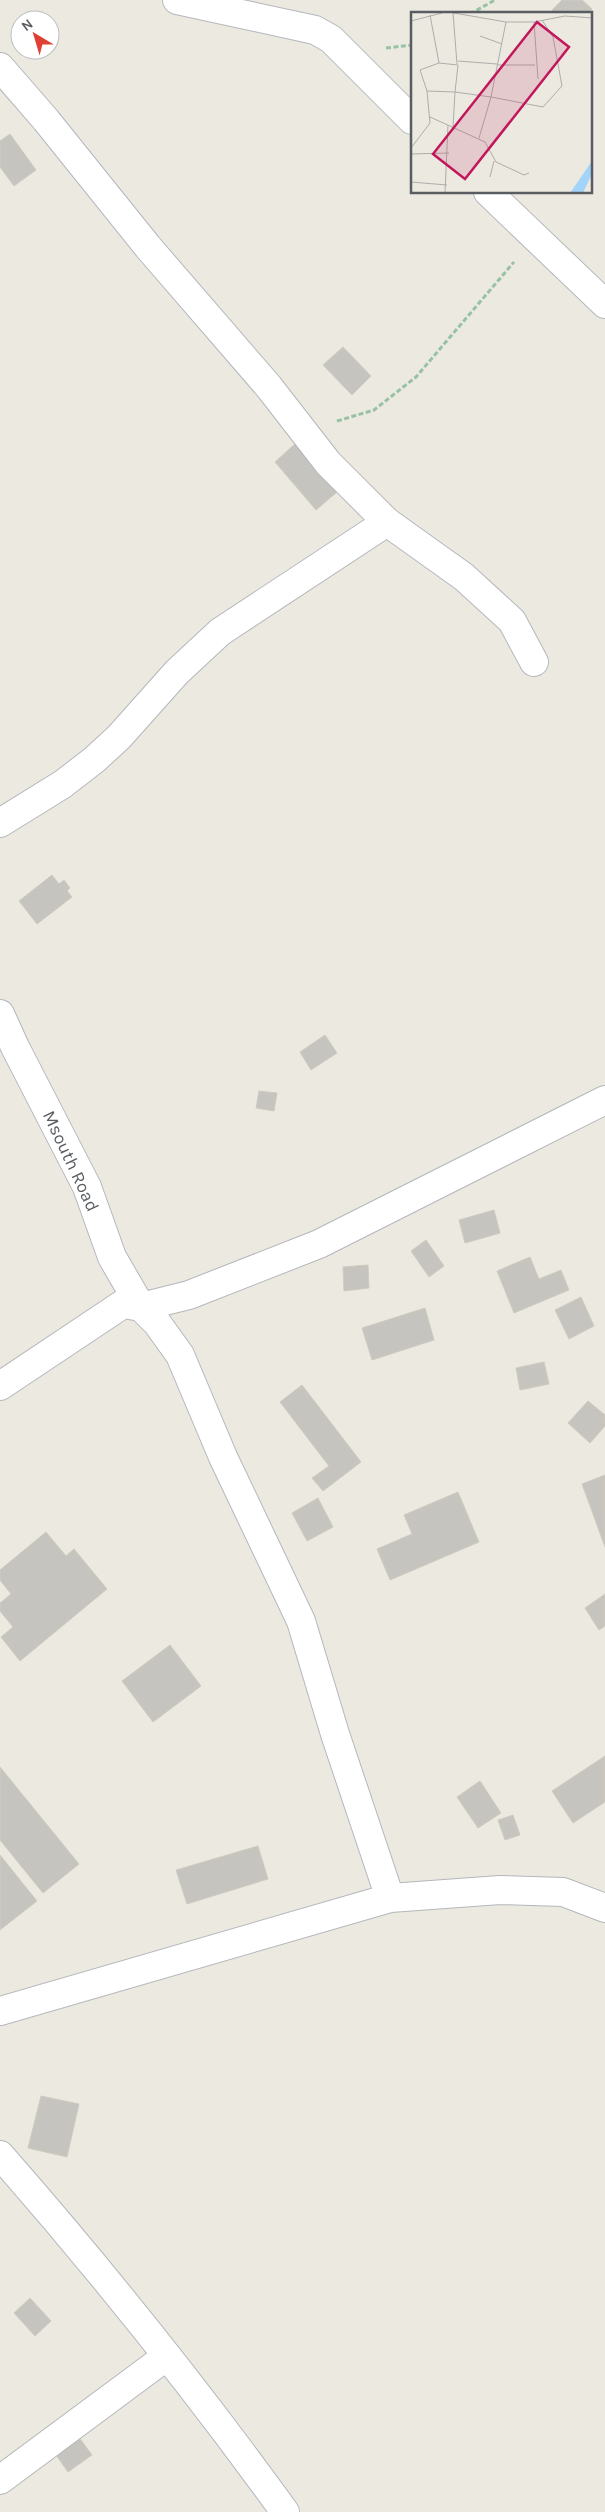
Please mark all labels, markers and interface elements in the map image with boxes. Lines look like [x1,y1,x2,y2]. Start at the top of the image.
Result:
north arrow [10,10,60,60]
inset map [411,12,592,194]
text: N [18,15,36,35]
street label: Msouth Road [38,1107,104,1215]

